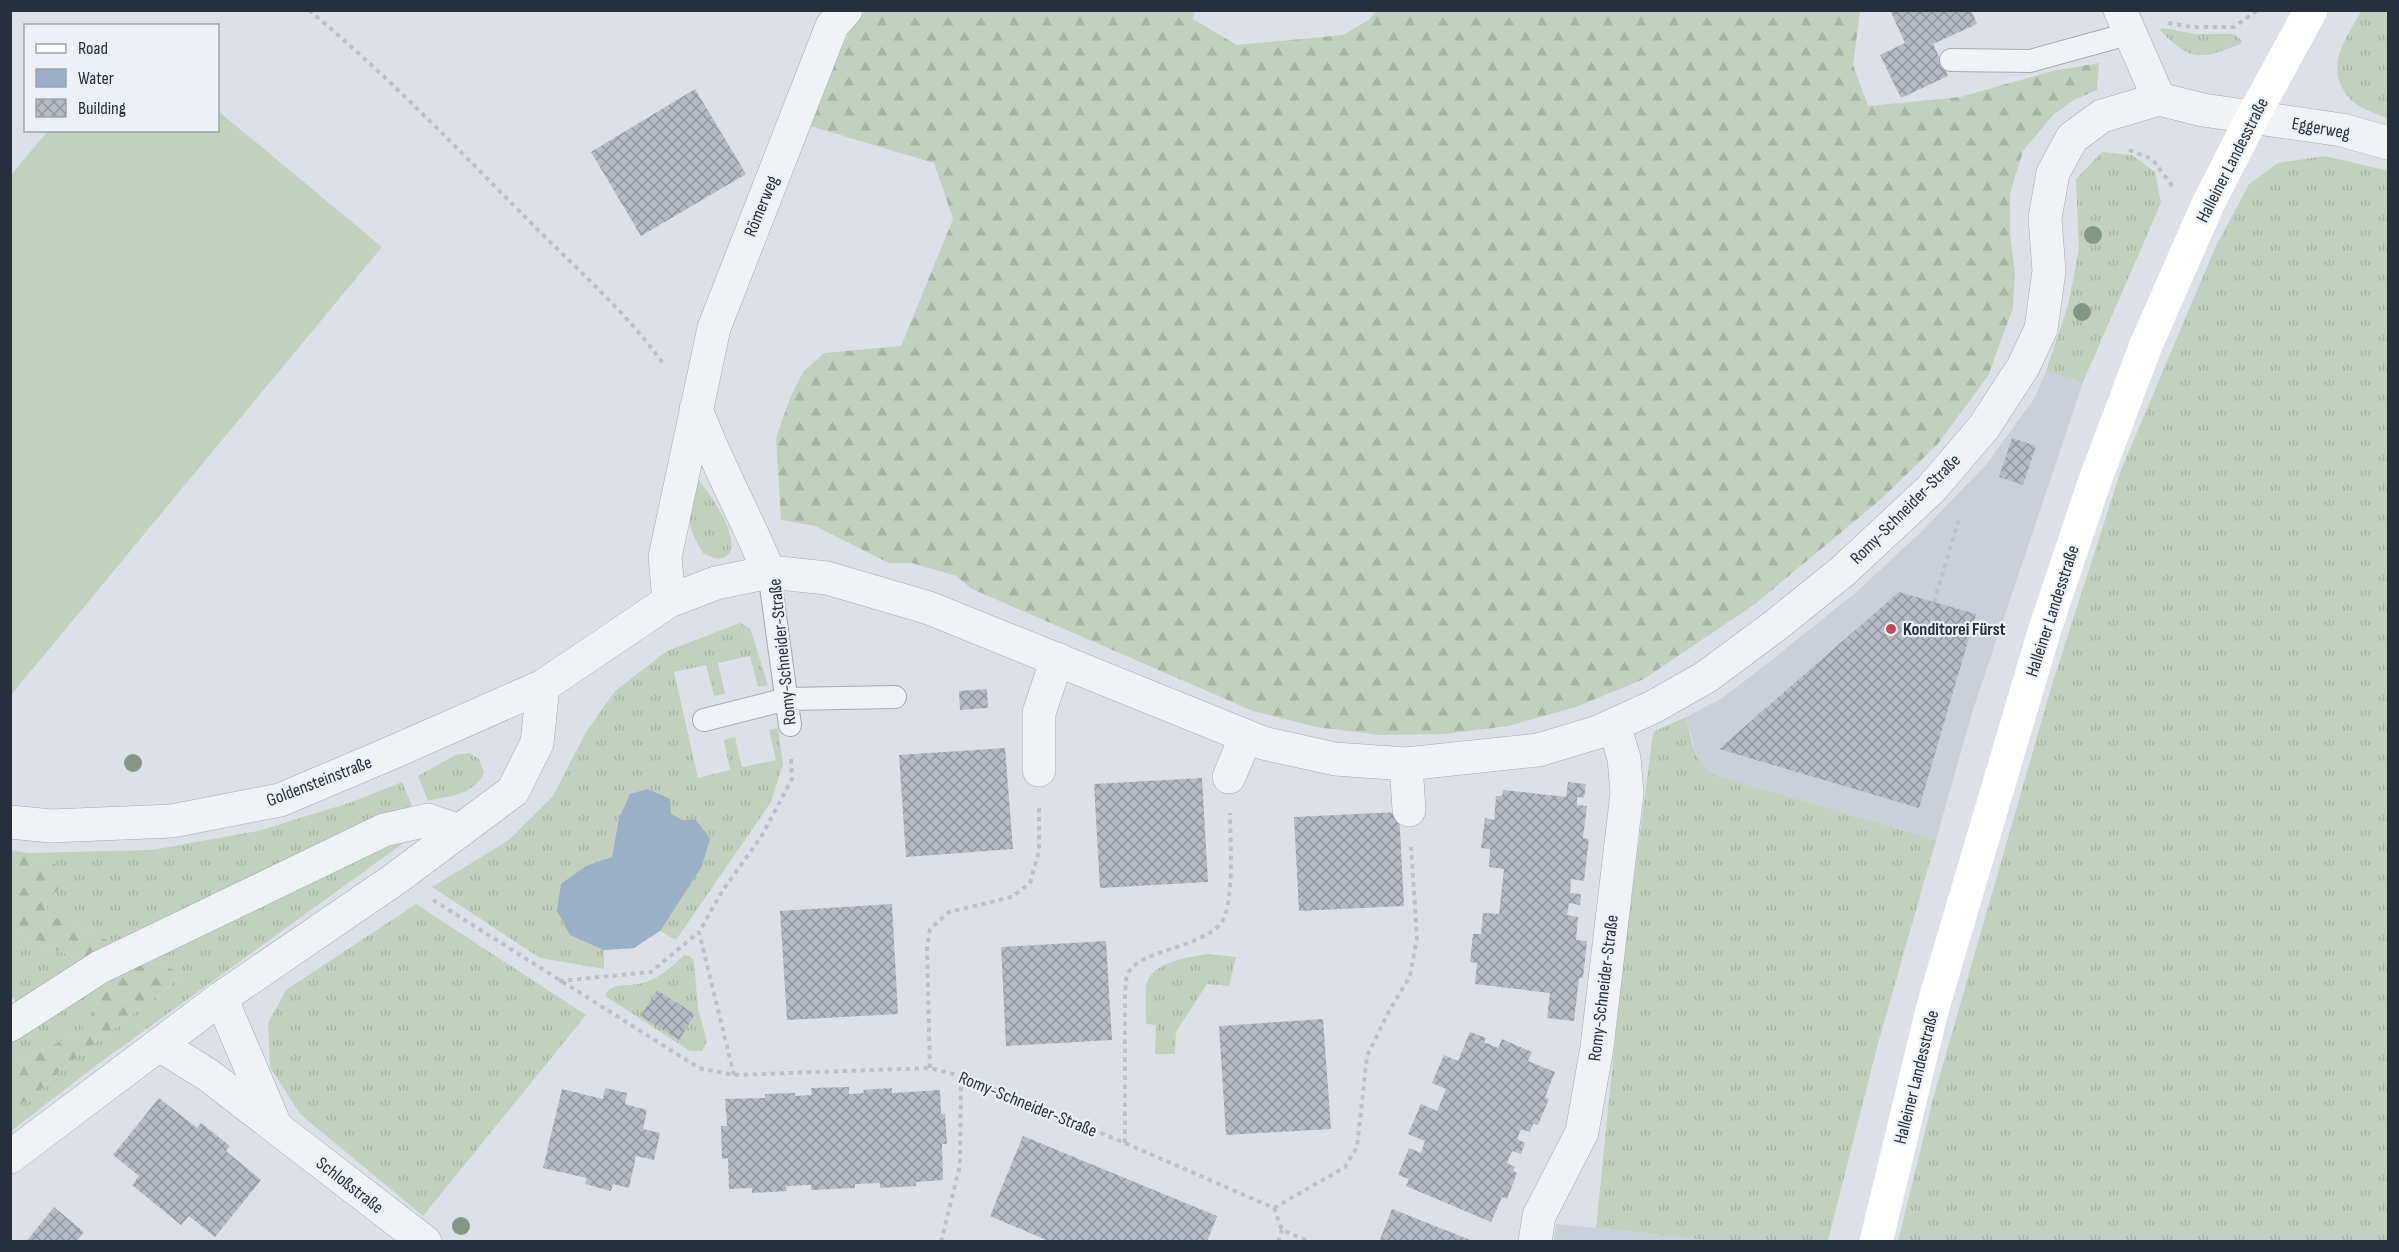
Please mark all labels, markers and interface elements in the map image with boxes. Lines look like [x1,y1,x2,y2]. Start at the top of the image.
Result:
legend [24,24,219,132]
text: Road [78,38,108,59]
text: Water [78,68,114,89]
street label: Halleiner Landesstraße [2192,94,2273,226]
text: Building [78,98,126,119]
street label: Eggerweg [2290,113,2352,144]
street label: Römerweg [740,172,783,240]
street label: Romy-Schneider-Straße [1846,450,1965,569]
street label: Halleiner Landesstraße [2021,543,2084,680]
street label: Romy-Schneider-Straße [764,578,801,726]
place label: Konditorei Fürst [1903,619,2006,640]
marker: Konditorei Fürst [1884,622,1898,636]
street label: Goldensteinstraße [264,752,375,811]
street label: Romy-Schneider-Straße [1584,914,1623,1062]
street label: Halleiner Landesstraße [1890,1008,1943,1146]
street label: Romy-Schneider-Straße [956,1067,1100,1142]
street label: Schloßstraße [312,1153,387,1218]

